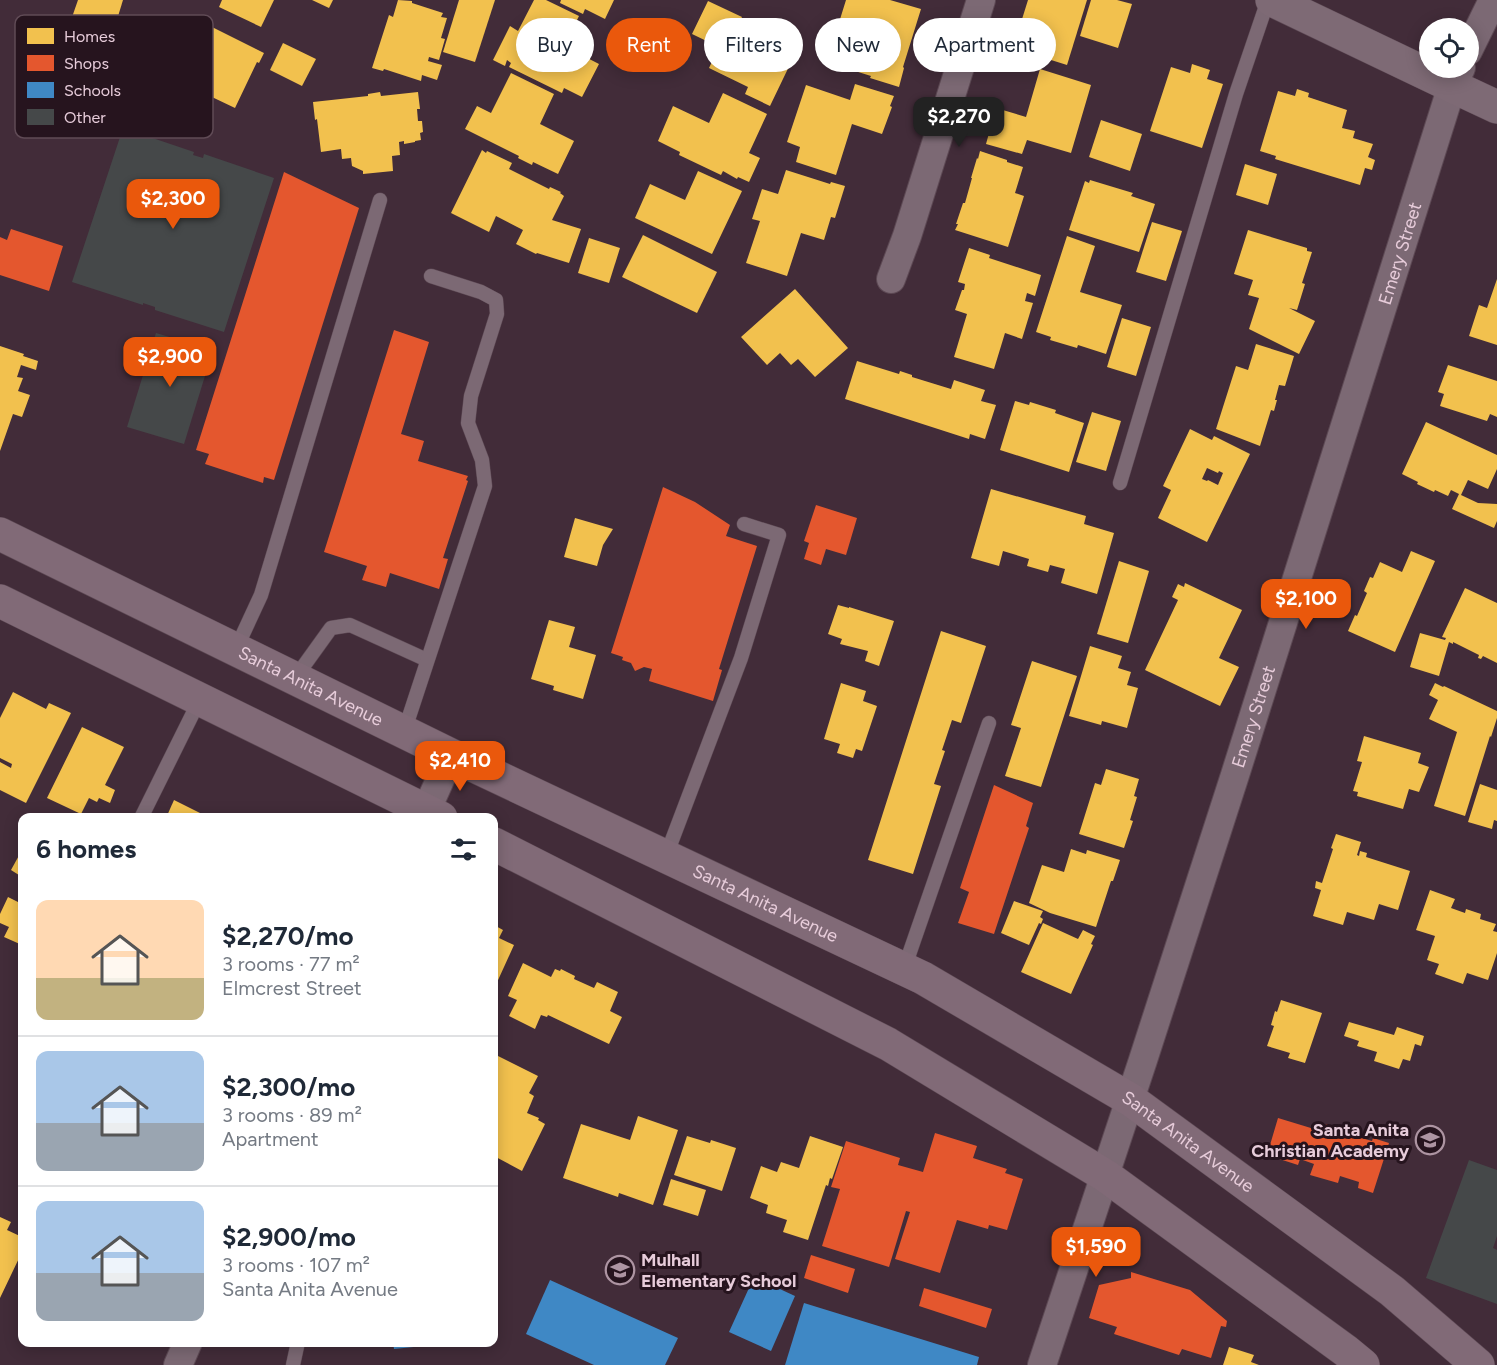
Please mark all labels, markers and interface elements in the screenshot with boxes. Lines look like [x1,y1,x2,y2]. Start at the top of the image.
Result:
legend [15,15,213,138]
chip: Buy [516,18,594,72]
chip: Rent [606,18,692,72]
chip: Filters [704,18,803,72]
chip: New [815,18,901,72]
chip: Apartment [913,18,1056,72]
map controls [1419,18,1479,78]
button: locate [1419,18,1479,78]
text: Homes [64,27,115,46]
text: Shops [64,54,109,73]
text: Schools [64,81,121,100]
pin: $2,270 [910,97,1008,148]
text: $2,270 [927,104,991,128]
text: Other [64,108,106,127]
pin: $2,300 [124,179,222,230]
text: $2,300 [141,186,205,210]
street label: Emery Street [1374,199,1426,307]
pin: $2,900 [121,337,219,388]
text: $2,900 [137,344,203,368]
pin: $2,100 [1257,579,1355,630]
text: $2,100 [1275,586,1337,610]
street label: Santa Anita Avenue [235,642,387,731]
street label: Emery Street [1227,663,1280,771]
pin: $2,410 [411,741,509,792]
text: $2,410 [429,748,491,772]
text: 6 homes [36,833,136,865]
icon: filters [447,833,480,866]
street label: Santa Anita Avenue [689,860,842,947]
text: $2,270/mo [222,920,354,952]
icon: home [84,924,156,996]
text: 3 rooms · 77 m² [222,952,360,976]
text: Elmcrest Street [222,976,362,1000]
text: $2,300/mo [222,1071,355,1103]
icon: home [84,1075,156,1147]
street label: Santa Anita Avenue [1118,1086,1259,1197]
text: 3 rooms · 89 m² [222,1103,362,1127]
place label: Santa Anita Christian Academy [1251,1119,1410,1162]
school or university icon: Santa Anita Christian Academy [1414,1124,1446,1156]
text: Apartment [222,1127,319,1151]
text: $2,900/mo [222,1221,356,1253]
icon: home [84,1225,156,1297]
pin: $1,590 [1047,1227,1145,1278]
text: $1,590 [1066,1234,1126,1258]
place label: Mulhall Elementary School [641,1249,796,1292]
text: 3 rooms · 107 m² [222,1253,370,1277]
school or university icon: Mulhall Elementary School [604,1254,636,1286]
text: Santa Anita Avenue [222,1277,398,1301]

